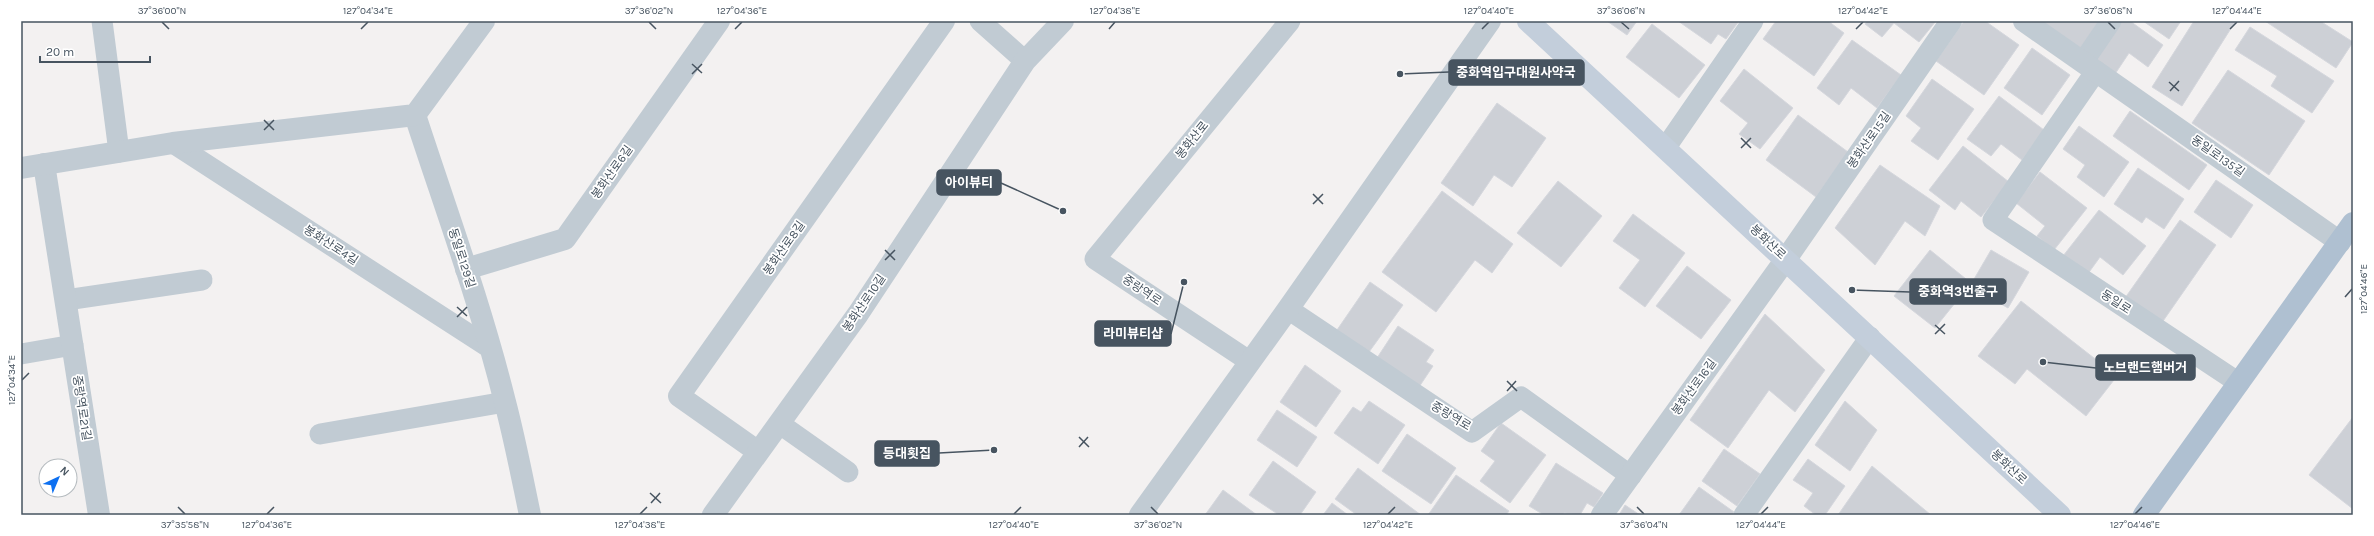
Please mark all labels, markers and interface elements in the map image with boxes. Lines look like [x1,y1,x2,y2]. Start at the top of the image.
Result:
text: 37°36'00"N [138,5,186,17]
text: 127°04'34"E [343,5,393,17]
text: 37°36'02"N [625,5,673,17]
text: 127°04'36"E [717,5,767,17]
text: 127°04'38"E [1090,5,1140,17]
text: 127°04'40"E [1464,5,1514,17]
text: 37°36'06"N [1597,5,1645,17]
text: 127°04'42"E [1838,5,1888,17]
text: 37°36'08"N [2084,5,2132,17]
text: 127°04'44"E [2212,5,2262,17]
scale bar [40,38,150,64]
text: 20 m [46,45,74,59]
callout: 중화역입구대원사약국 [1449,60,1584,85]
text: 중화역입구대원사약국 [1456,65,1576,80]
street label: 봉화산로15길 [1844,109,1894,171]
street label: 봉화산로 [1173,118,1211,162]
street label: 동일로135길 [2189,132,2247,180]
street label: 봉화산로6길 [588,143,636,201]
callout: 아이뷰티 [937,170,1001,195]
text: 아이뷰티 [945,175,993,190]
street label: 봉화산로8길 [760,218,808,278]
street label: 봉화산로4길 [301,222,361,268]
street label: 봉화산로 [1747,222,1789,262]
street label: 동일로129길 [446,226,478,290]
text: 127°04'46"E [2358,264,2370,314]
street label: 봉화산로10길 [840,272,888,334]
street label: 중랑역로 [1120,272,1164,308]
callout: 중화역3번출구 [1910,279,2006,304]
text: 중화역3번출구 [1918,284,1998,299]
street label: 동일로 [2098,287,2134,317]
callout: 라미뷰티샵 [1095,321,1171,346]
text: 라미뷰티샵 [1103,326,1163,341]
text: 127°04'34"E [6,355,18,405]
callout: 노브랜드햄버거 [2096,355,2195,380]
street label: 봉화산로16길 [1669,356,1719,418]
text: 노브랜드햄버거 [2103,360,2187,375]
street label: 중랑역로21길 [70,374,94,442]
street label: 중랑역로 [1428,399,1474,433]
callout: 등대횟집 [875,441,939,466]
text: 등대횟집 [883,446,931,461]
street label: 봉화산로 [1988,447,2030,487]
north arrow [38,458,78,498]
text: N [57,464,72,479]
text: 37°35'58"N [161,519,209,531]
text: 127°04'36"E [242,519,292,531]
text: 127°04'38"E [615,519,665,531]
text: 127°04'40"E [989,519,1039,531]
text: 37°36'02"N [1134,519,1182,531]
text: 127°04'42"E [1363,519,1413,531]
text: 37°36'04"N [1620,519,1668,531]
text: 127°04'44"E [1736,519,1786,531]
text: 127°04'46"E [2110,519,2160,531]

